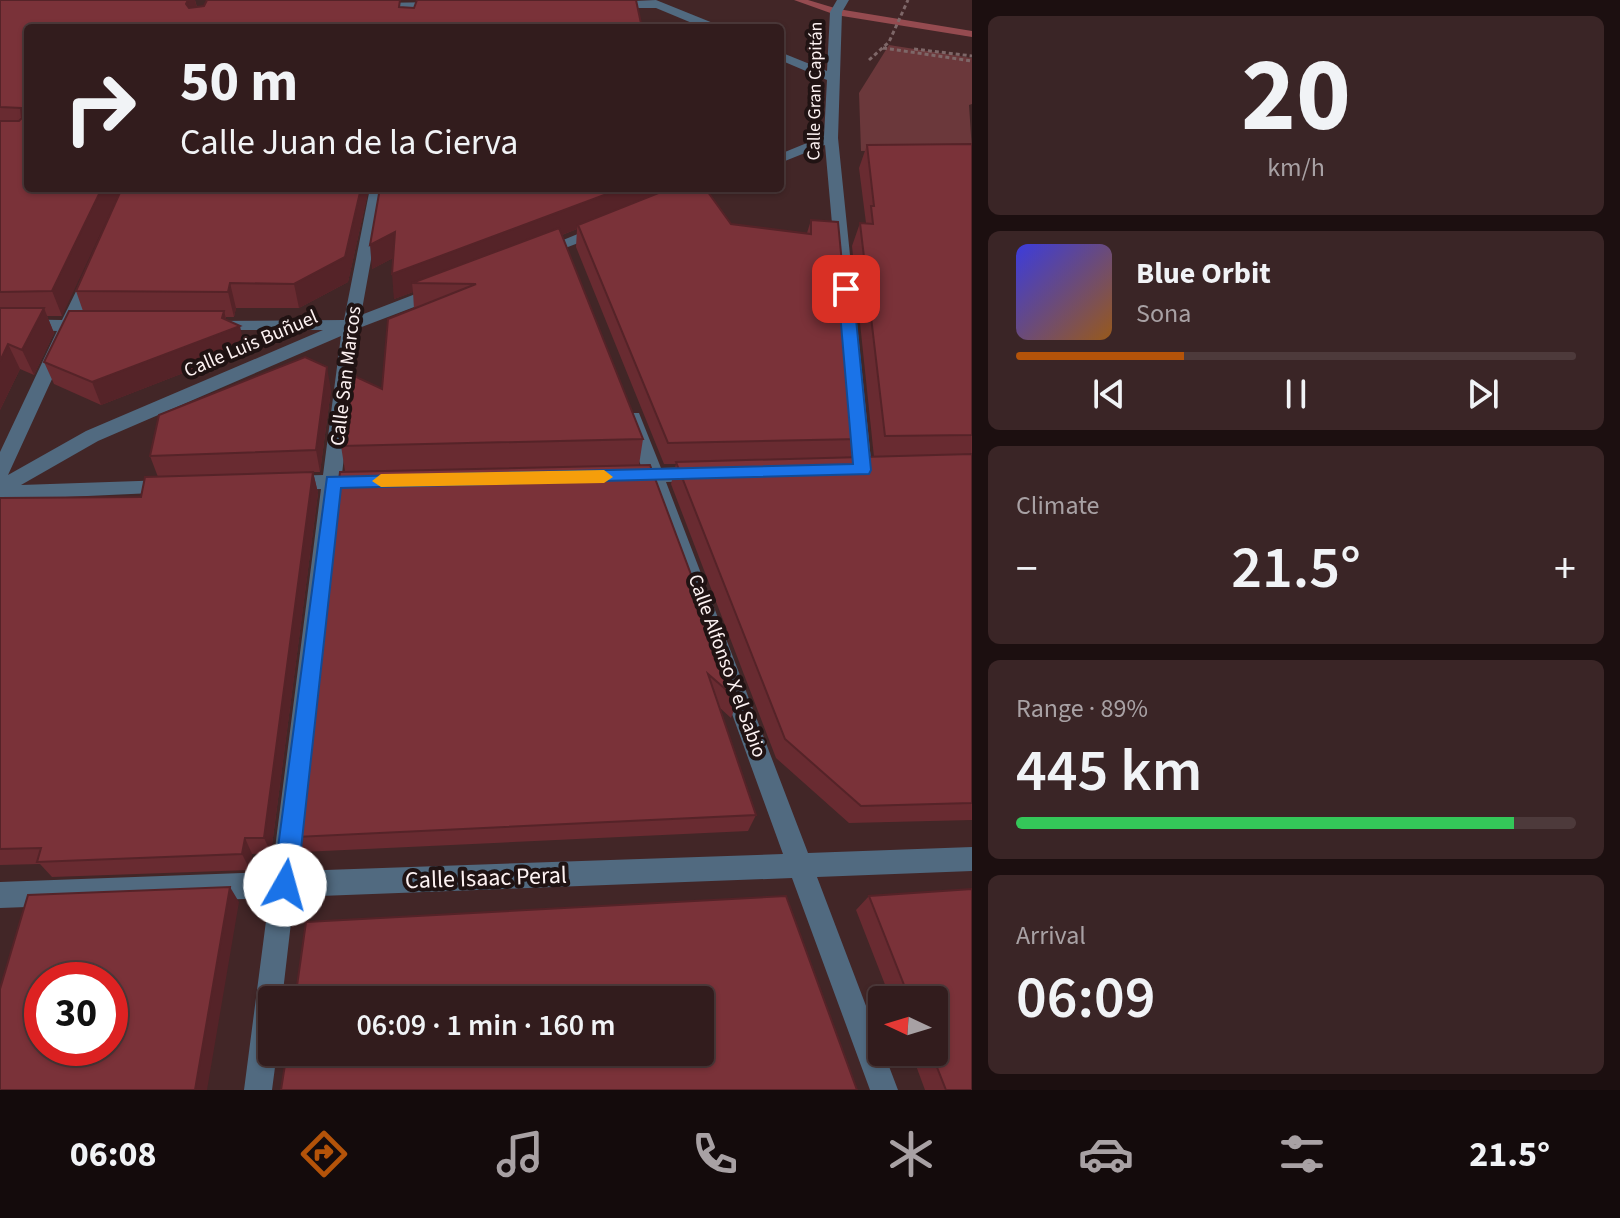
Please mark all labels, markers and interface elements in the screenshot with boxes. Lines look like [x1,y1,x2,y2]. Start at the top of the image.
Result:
street label: Calle Gran Capitán [801,21,829,161]
text: 20 [1241,23,1351,171]
text: 50 m [180,43,298,122]
icon: right [48,56,152,160]
text: Calle Juan de la Cierva [180,117,518,168]
text: km/h [1267,149,1325,186]
text: Blue Orbit [1136,252,1271,295]
pin [812,255,880,323]
icon: arrive [824,267,868,311]
text: Sona [1136,295,1191,332]
street label: Calle Luis Buñuel [180,303,322,385]
street label: Calle San Marcos [324,305,368,447]
icon: previous [1087,372,1131,416]
icon: pause [1274,372,1318,416]
icon: next [1461,372,1505,416]
text: Climate [1016,487,1100,524]
text: 21.5° [1231,526,1361,611]
text: − [1016,538,1038,601]
text: + [1554,538,1576,601]
street label: Calle Alfonso X el Sabio [681,570,773,762]
text: Range · 89% [1016,690,1148,727]
text: 445 km [1016,729,1202,814]
position arrow [243,843,327,927]
street label: Calle Isaac Peral [404,858,568,898]
text: Arrival [1016,917,1086,954]
text: 06:09 [1016,956,1156,1041]
speed limit sign: 30 [24,962,128,1066]
north arrow [868,986,948,1066]
map controls [868,986,948,1066]
text: 06:09 · 1 min · 160 m [356,1004,616,1047]
icon: directions [296,1126,352,1182]
icon: music [492,1126,548,1182]
icon: phone [687,1126,743,1182]
icon: climate [883,1126,939,1182]
icon: car [1078,1126,1134,1182]
icon: filters [1274,1126,1330,1182]
text: 06:08 [70,1129,157,1180]
text: 21.5° [1469,1129,1550,1180]

